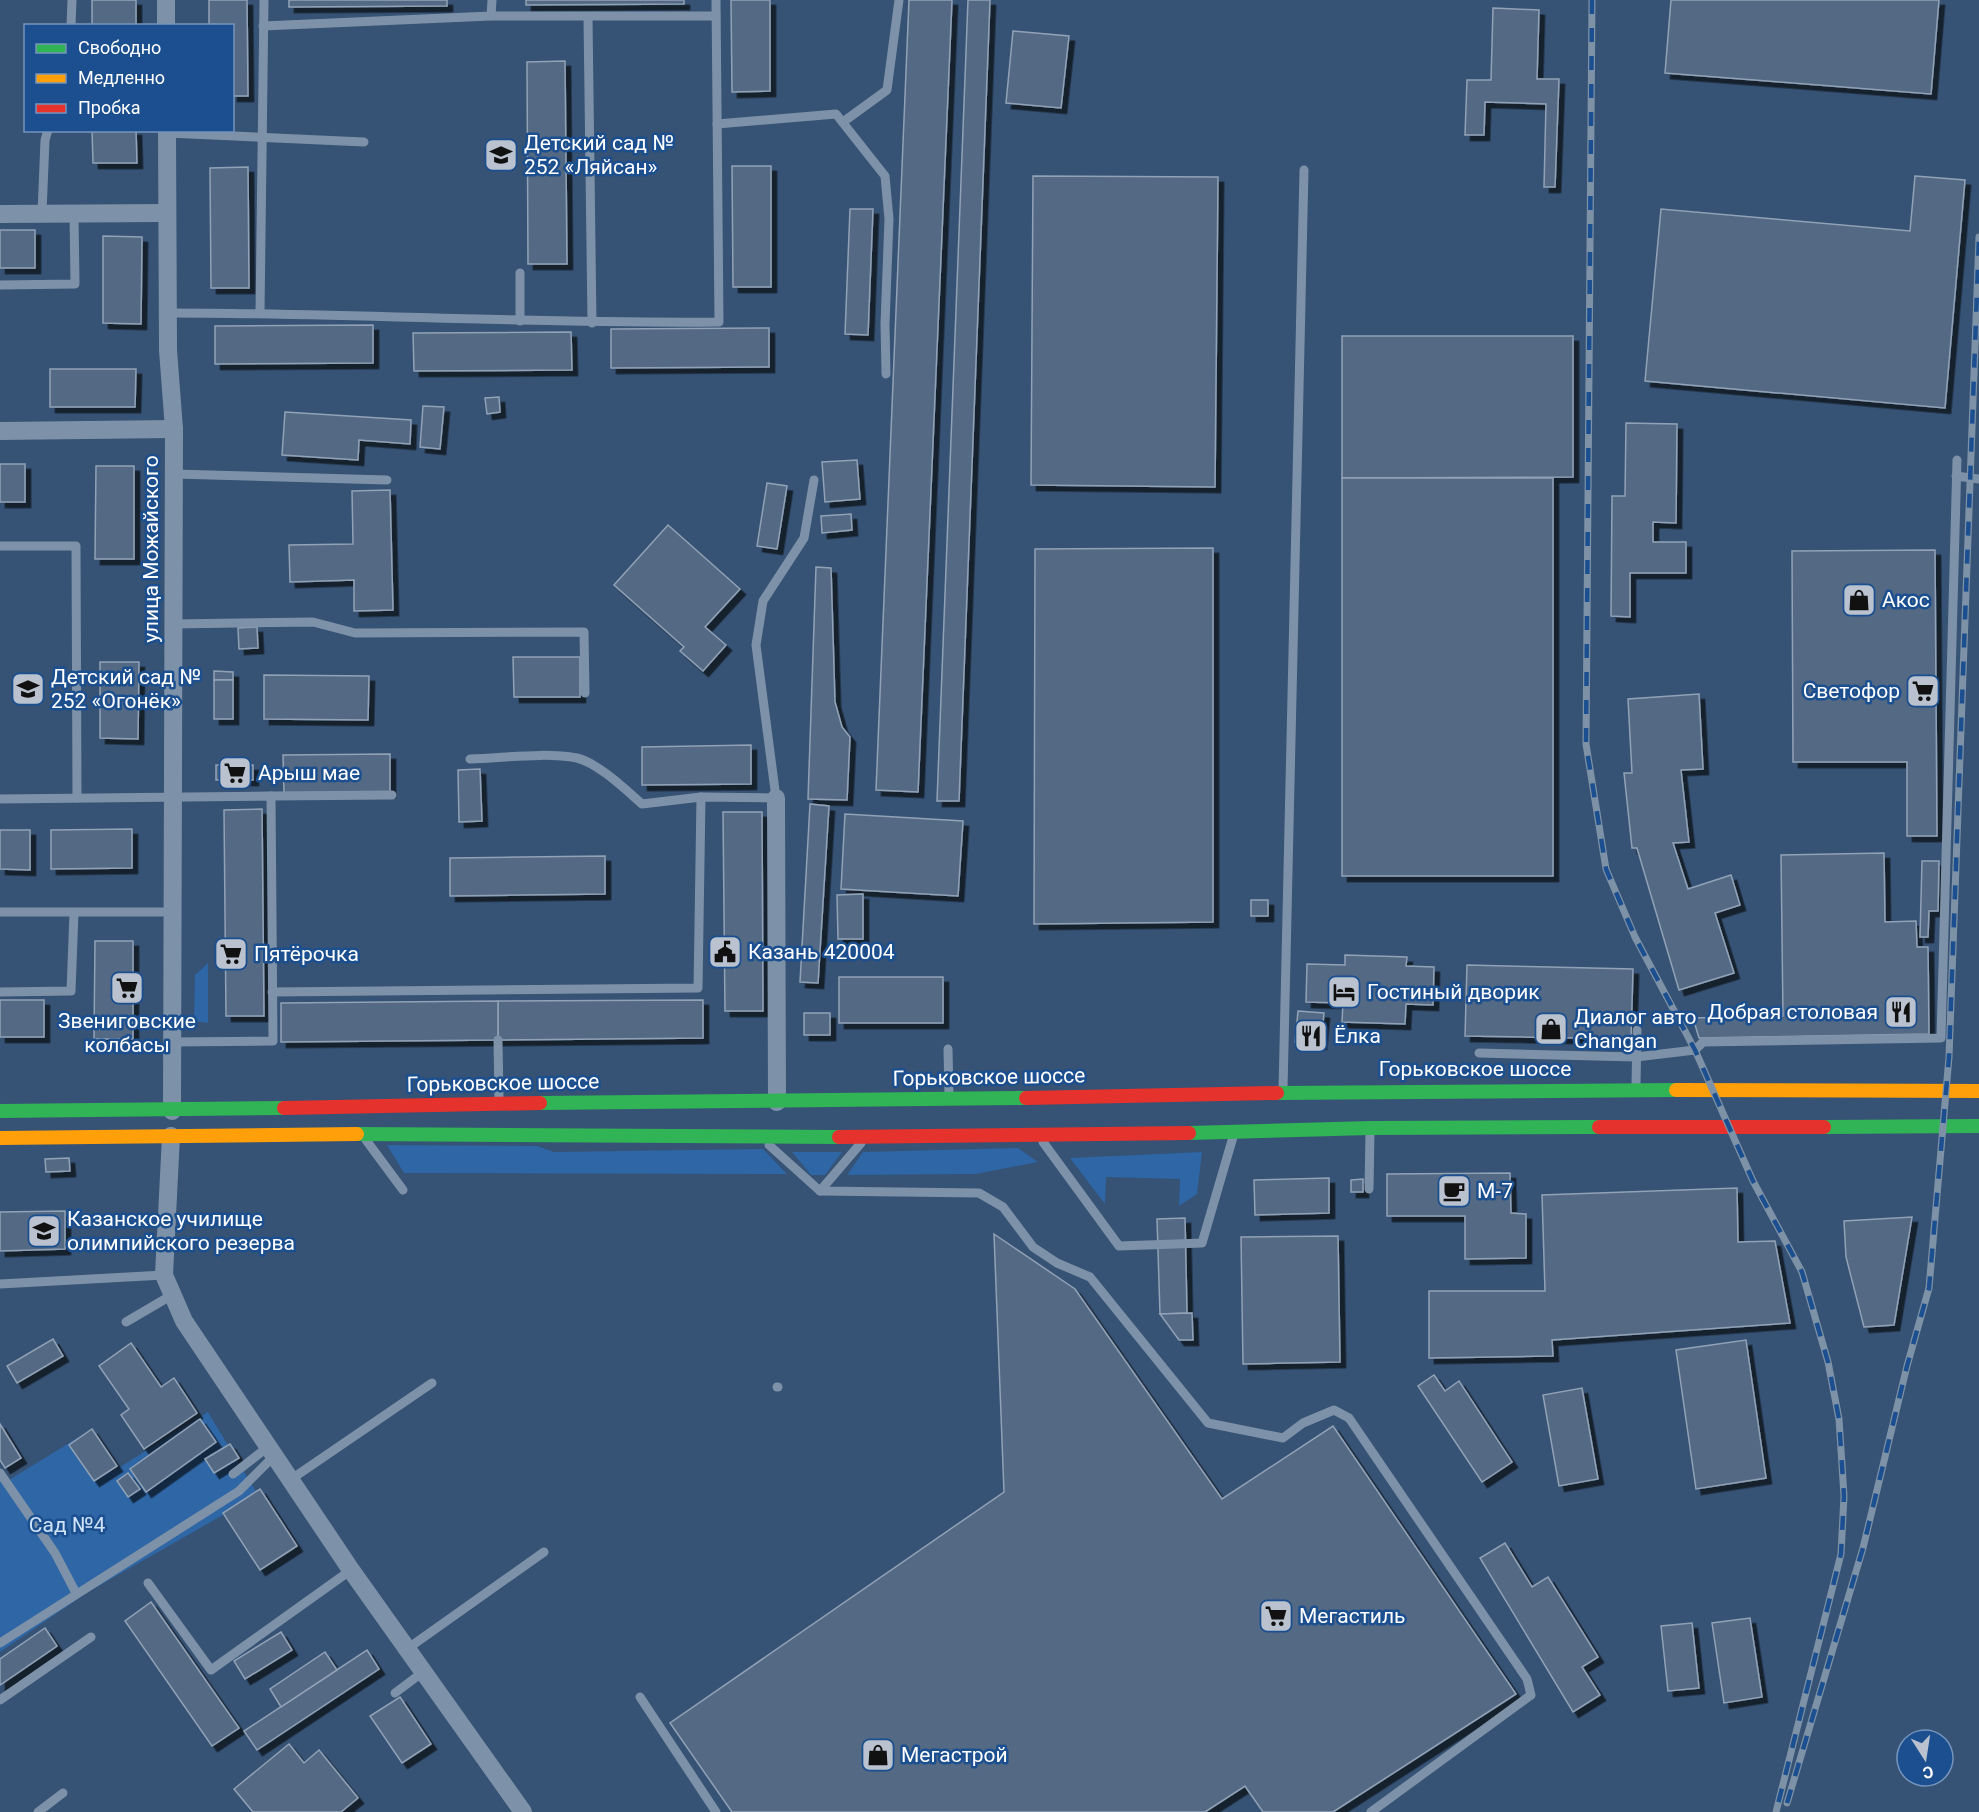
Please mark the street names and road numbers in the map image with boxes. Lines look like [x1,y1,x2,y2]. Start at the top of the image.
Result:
street label: улица Можайского [139,455,163,643]
street label: Горьковское шоссе [1379,1057,1571,1081]
street label: Горьковское шоссе [893,1063,1085,1091]
street label: Горьковское шоссе [407,1069,599,1097]

